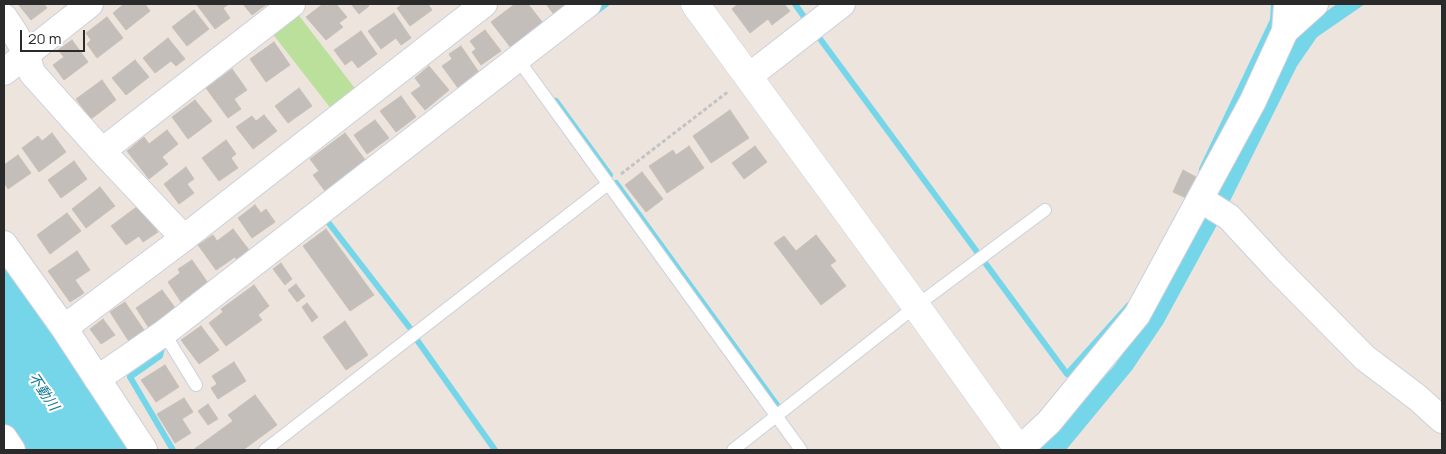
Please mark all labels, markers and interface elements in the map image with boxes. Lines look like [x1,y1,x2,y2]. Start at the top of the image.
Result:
scale bar [22,20,88,52]
text: 20 m [28,28,61,49]
water label: 不動川 [24,370,62,414]

